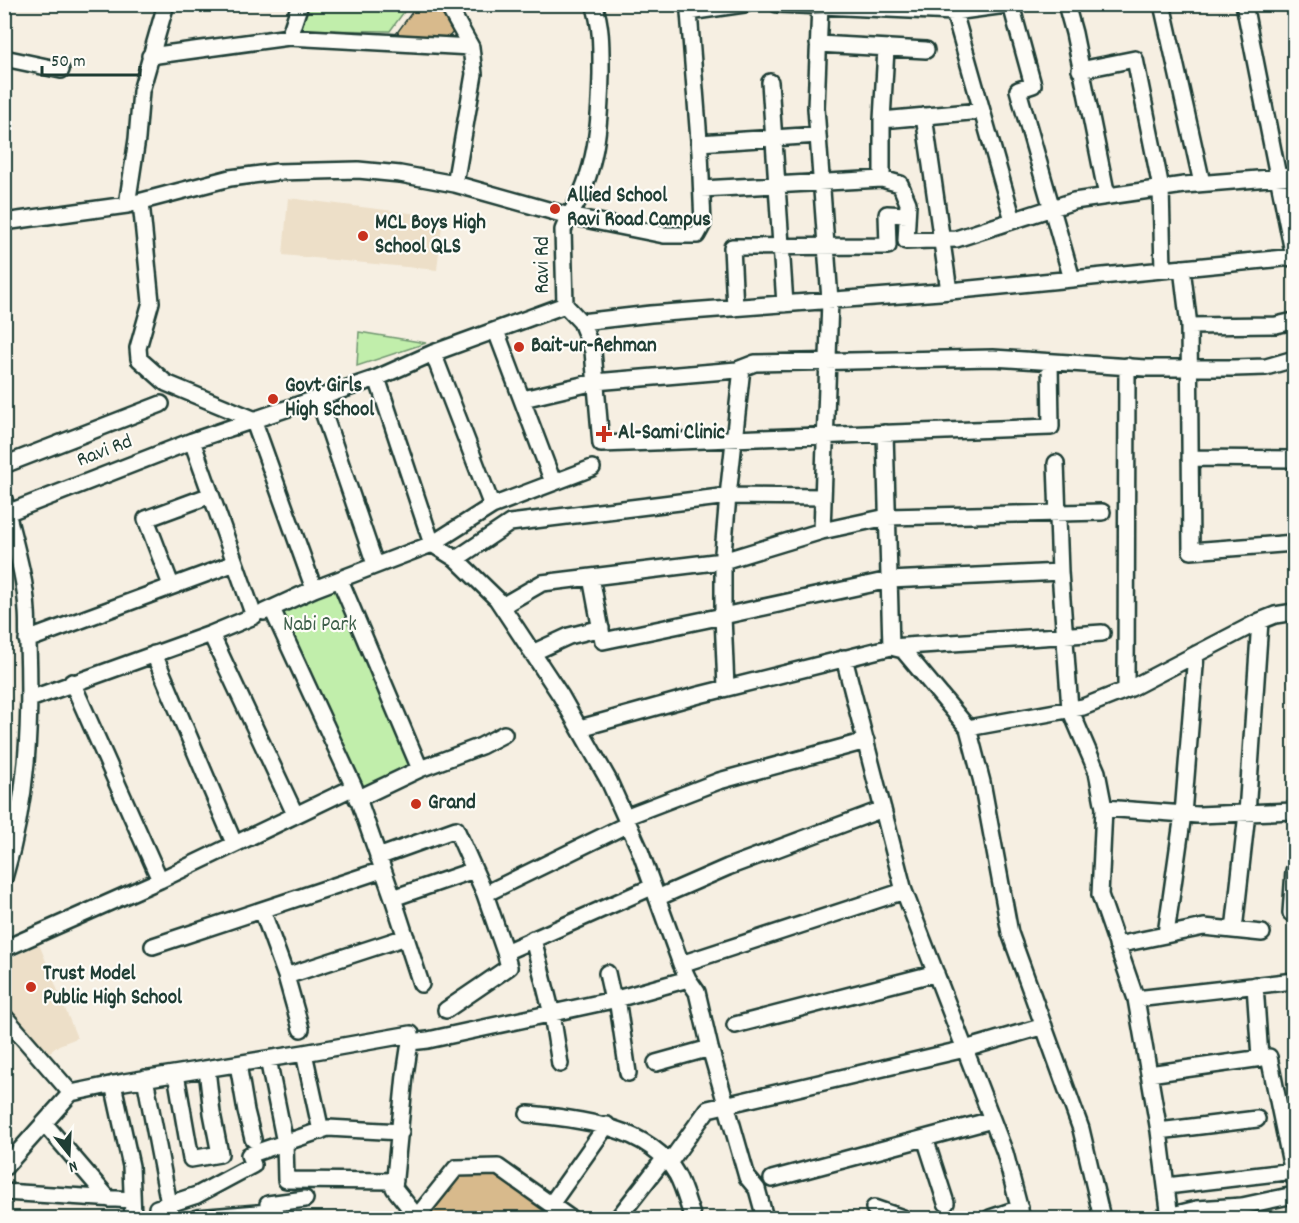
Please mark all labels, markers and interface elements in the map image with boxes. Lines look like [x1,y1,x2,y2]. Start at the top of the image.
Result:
scale bar [42,39,140,77]
text: 50 m [51,50,86,75]
place label: Allied School Ravi Road Campus [567,182,711,236]
marker: Allied School Ravi Road Campus [548,202,562,216]
place label: MCL Boys High School QLS [375,209,486,263]
marker: MCL Boys High School QLS [356,229,370,243]
street label: Ravi Rd [529,236,559,294]
place label: Bait-ur-Rehman [531,332,657,362]
marker: Bait-ur-Rehman [512,340,526,354]
place label: Govt Girls High School [285,372,375,426]
marker: Govt Girls High School [266,392,280,406]
place label: Al-Sami Clinic [618,419,726,449]
marker: Al-Sami Clinic [595,425,613,443]
street label: Ravi Rd [73,428,137,476]
park label: Nabi Park [283,611,357,641]
place label: Grand [428,789,476,819]
marker: Grand [409,797,423,811]
place label: Trust Model Public High School [43,960,183,1014]
marker: Trust Model Public High School [24,980,38,994]
north arrow [39,1124,99,1184]
text: N [65,1154,80,1178]

